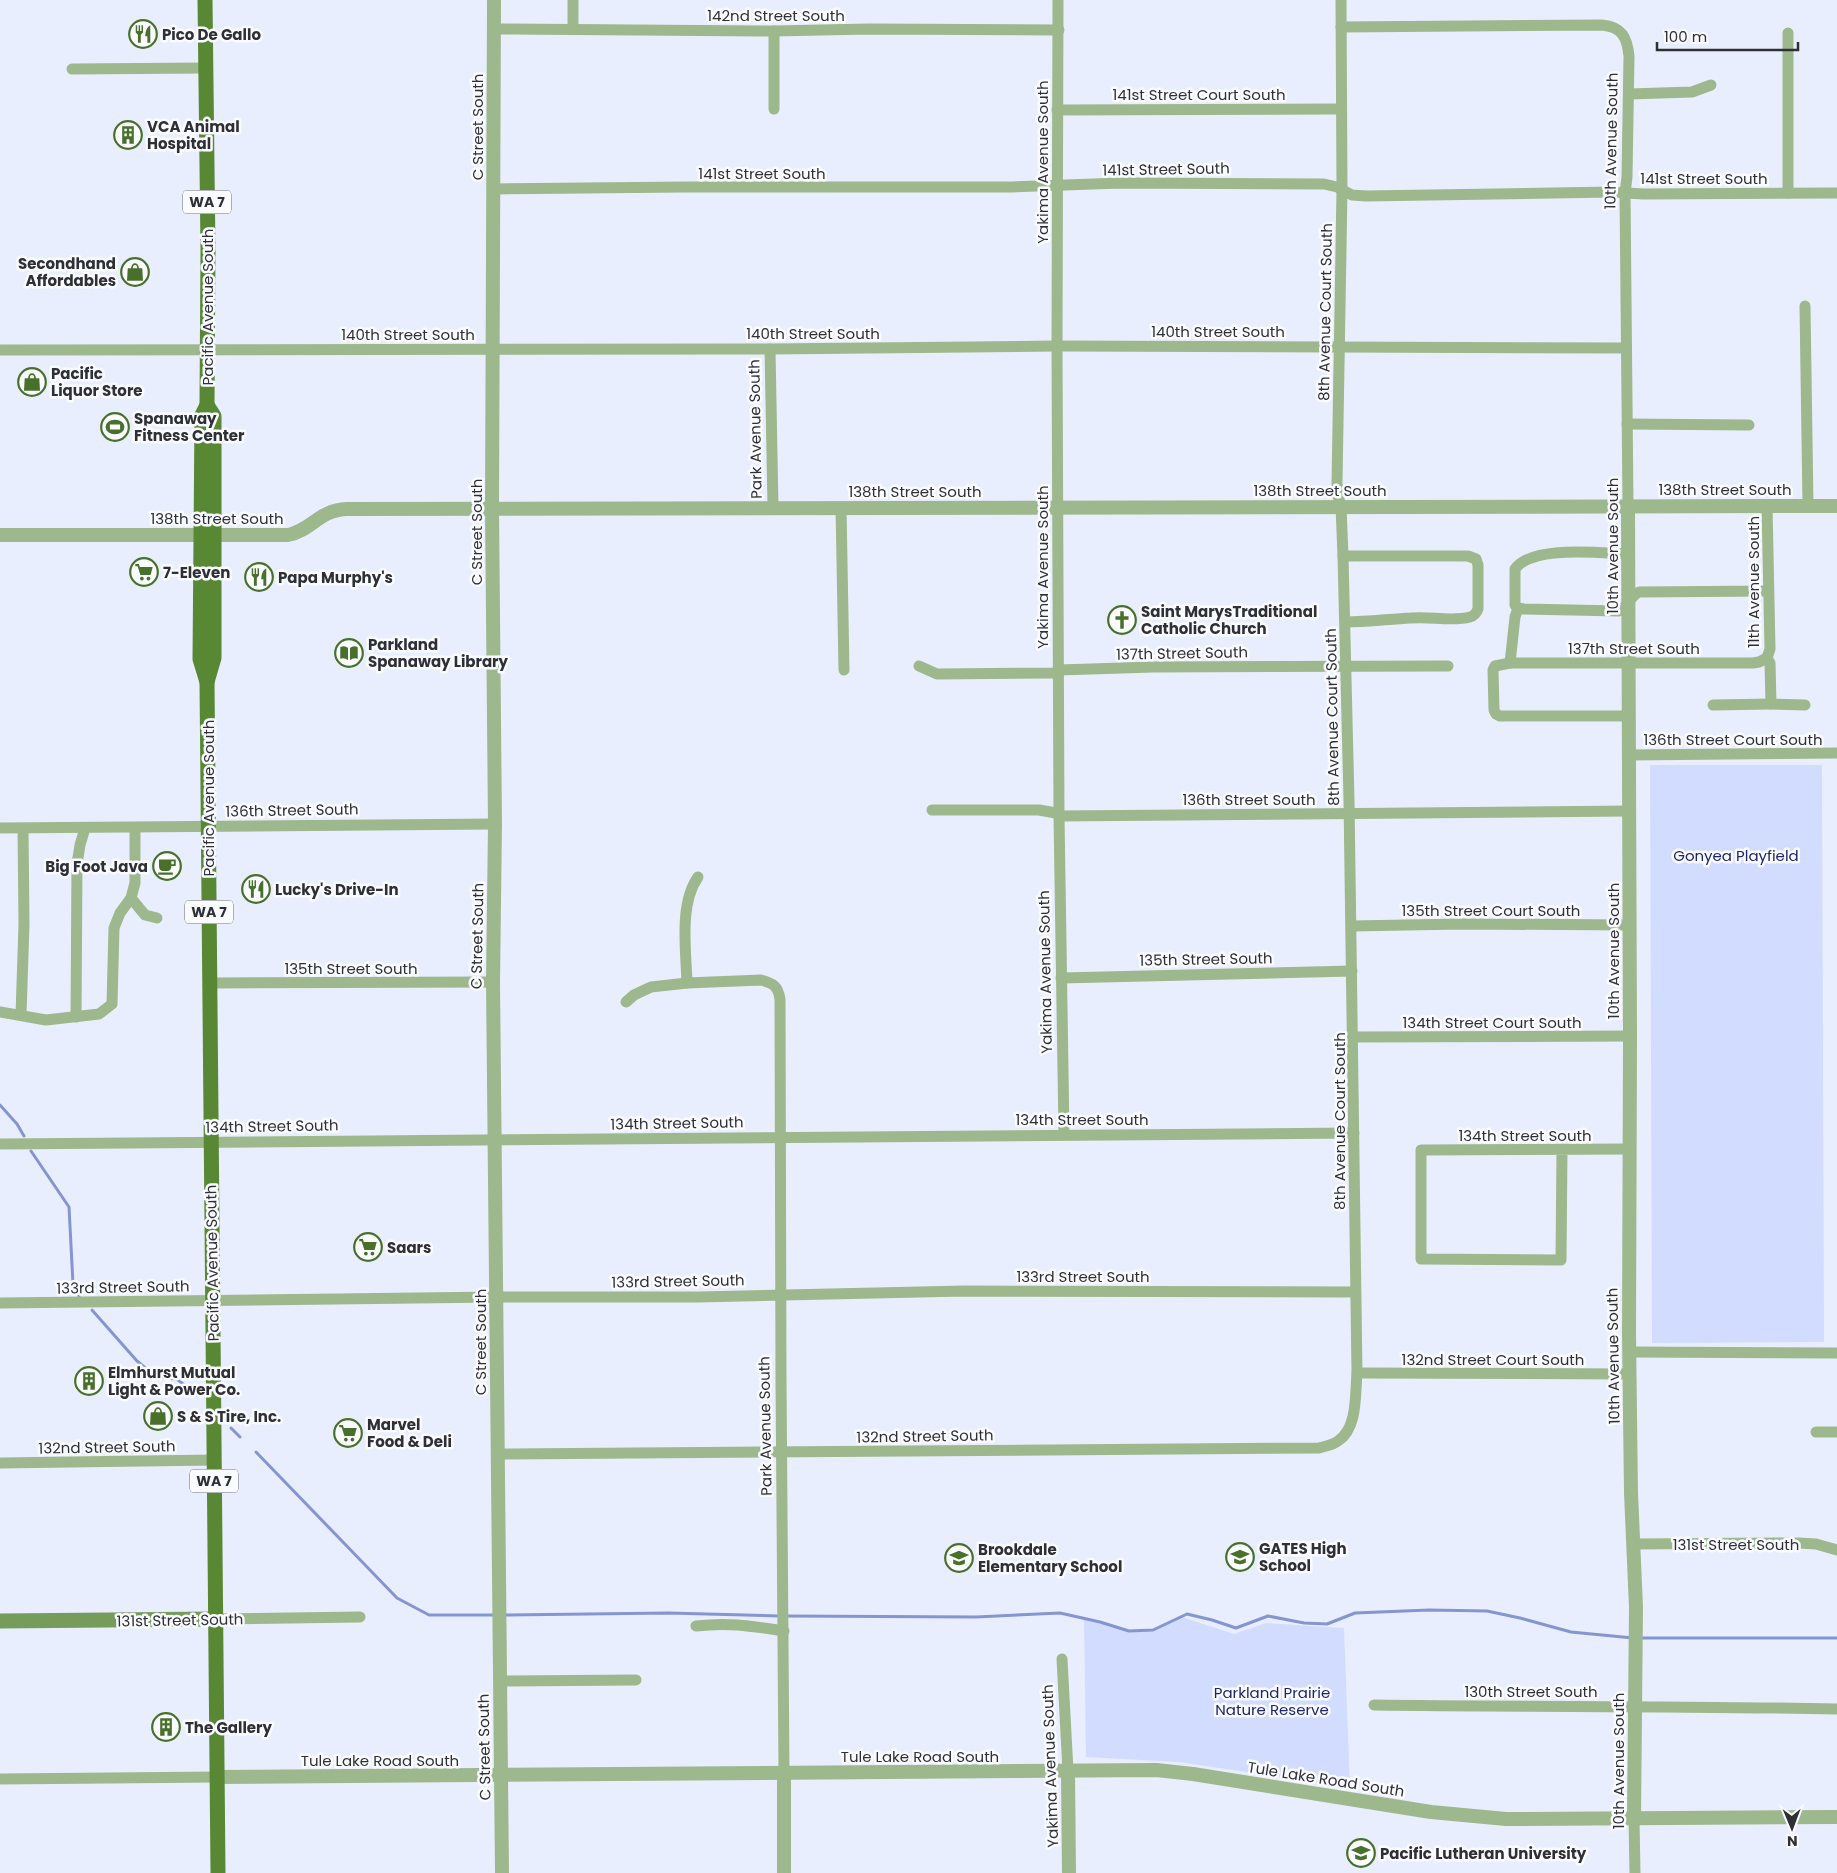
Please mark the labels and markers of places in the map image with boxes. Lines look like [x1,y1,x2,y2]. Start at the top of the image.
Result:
restaurant icon: Pico De Gallo [128,19,158,49]
place label: Pico De Gallo [162,24,261,45]
place label: VCA Animal Hospital [147,116,240,154]
building icon: VCA Animal Hospital [113,120,143,150]
place label: Secondhand Affordables [18,253,116,291]
shop icon: Secondhand Affordables [120,257,150,287]
place label: Pacific Liquor Store [51,363,143,401]
shop icon: Pacific Liquor Store [17,367,47,397]
place label: Spanaway Fitness Center [134,408,245,446]
sports icon: Spanaway Fitness Center [100,412,130,442]
supermarket icon: 7-Eleven [129,557,159,587]
place label: 7-Eleven [163,562,230,583]
restaurant icon: Papa Murphy's [244,562,274,592]
place label: Papa Murphy's [278,567,393,588]
place label: Saint MarysTraditional Catholic Church [1141,601,1317,639]
church icon: Saint MarysTraditional Catholic Church [1107,605,1137,635]
place label: Parkland Spanaway Library [368,634,509,672]
library icon: Parkland Spanaway Library [334,638,364,668]
cafe icon: Big Foot Java [152,851,182,881]
place label: Big Foot Java [45,856,148,877]
restaurant icon: Lucky's Drive-In [241,874,271,904]
place label: Lucky's Drive-In [275,879,399,900]
supermarket icon: Saars [353,1232,383,1262]
place label: Saars [387,1237,431,1258]
place label: Elmhurst Mutual Light & Power Co. [108,1362,240,1400]
building icon: Elmhurst Mutual Light & Power Co. [74,1366,104,1396]
shop icon: S & S Tire, Inc. [143,1401,173,1431]
place label: S & S Tire, Inc. [177,1406,281,1427]
place label: Marvel Food & Deli [367,1414,452,1452]
supermarket icon: Marvel Food & Deli [333,1418,363,1448]
place label: GATES High School [1259,1538,1347,1576]
place label: Brookdale Elementary School [978,1539,1122,1577]
school or university icon: GATES High School [1225,1542,1255,1572]
school or university icon: Brookdale Elementary School [944,1543,974,1573]
building icon: The Gallery [151,1712,181,1742]
place label: The Gallery [185,1717,273,1738]
school or university icon: Pacific Lutheran University [1346,1838,1376,1868]
place label: Pacific Lutheran University [1380,1843,1587,1864]

